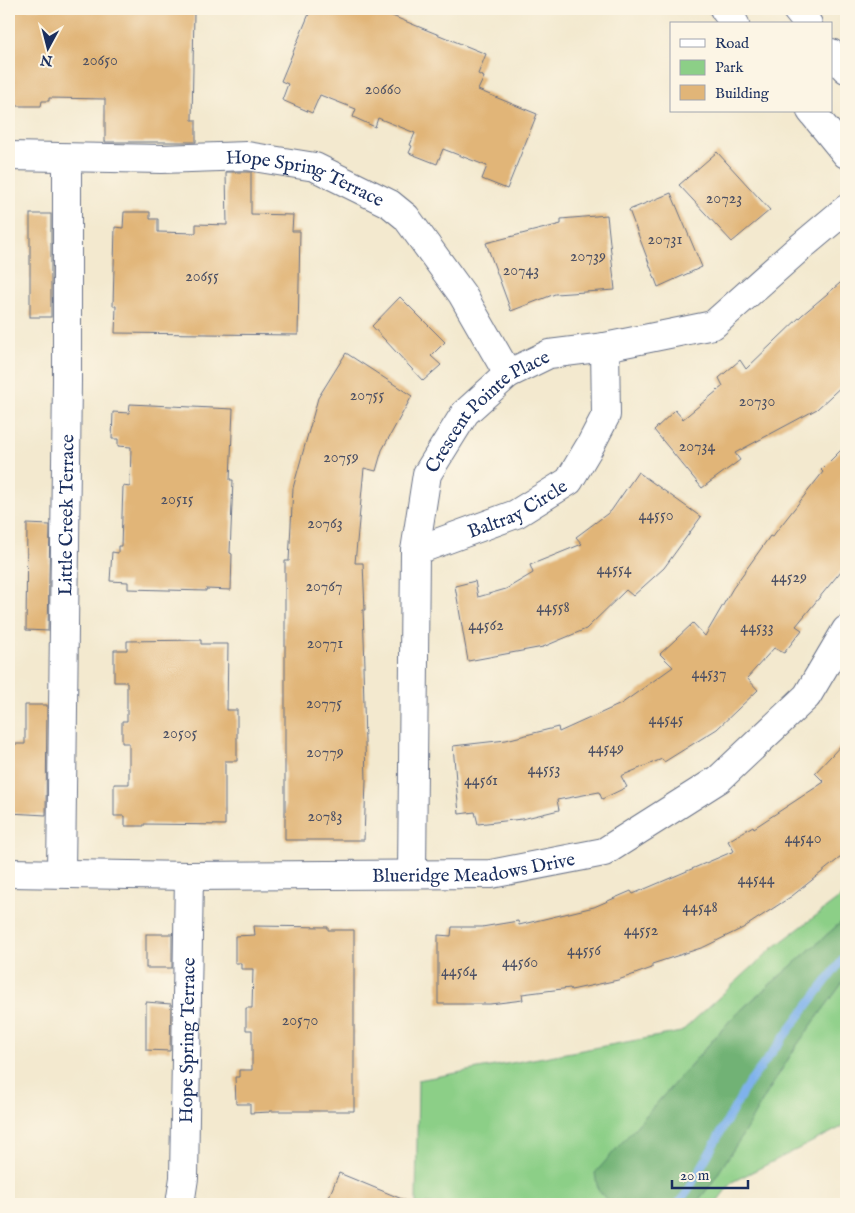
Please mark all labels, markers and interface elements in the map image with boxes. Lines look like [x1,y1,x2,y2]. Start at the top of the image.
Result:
north arrow [22,22,72,72]
legend [670,22,832,112]
text: Road [715,34,750,53]
text: N [39,50,55,70]
house number: 20650 [82,51,118,71]
text: Park [715,58,745,77]
house number: 20660 [365,80,402,100]
text: Building [715,84,770,103]
street label: Hope Spring Terrace [226,145,388,213]
house number: 20723 [706,189,742,209]
house number: 20731 [648,230,682,250]
house number: 20739 [570,247,606,267]
house number: 20743 [503,261,539,281]
house number: 20655 [185,267,219,287]
street label: Crescent Pointe Place [421,345,554,478]
house number: 20755 [350,386,384,406]
house number: 20730 [739,392,775,412]
street label: Little Creek Terrace [54,434,80,596]
house number: 20734 [679,437,715,457]
house number: 20759 [323,448,359,468]
street label: Baltray Circle [465,475,573,545]
house number: 20515 [161,490,194,510]
house number: 44550 [638,506,674,526]
house number: 20763 [307,514,343,534]
house number: 44554 [597,560,632,580]
house number: 44529 [771,568,807,588]
house number: 20767 [305,577,343,597]
house number: 44558 [536,598,570,618]
house number: 44562 [468,616,504,636]
house number: 44533 [740,618,774,638]
house number: 20771 [307,634,343,654]
house number: 44537 [692,664,726,684]
house number: 20775 [306,694,342,714]
house number: 44545 [649,710,684,730]
house number: 20505 [163,724,198,744]
house number: 44549 [588,739,624,759]
house number: 20779 [306,743,344,763]
house number: 44553 [527,760,561,780]
house number: 44561 [464,771,498,791]
house number: 20783 [307,807,343,827]
house number: 44540 [784,829,822,849]
street label: Blueridge Meadows Drive [372,848,577,889]
house number: 44544 [737,870,775,890]
house number: 44548 [682,898,718,918]
house number: 44552 [624,921,658,941]
house number: 44556 [567,941,601,961]
house number: 44560 [502,953,538,973]
street label: Hope Spring Terrace [175,957,202,1124]
house number: 44564 [441,962,477,982]
house number: 20570 [282,1011,318,1031]
scale bar [672,1158,749,1190]
text: 20 m [680,1166,710,1185]

